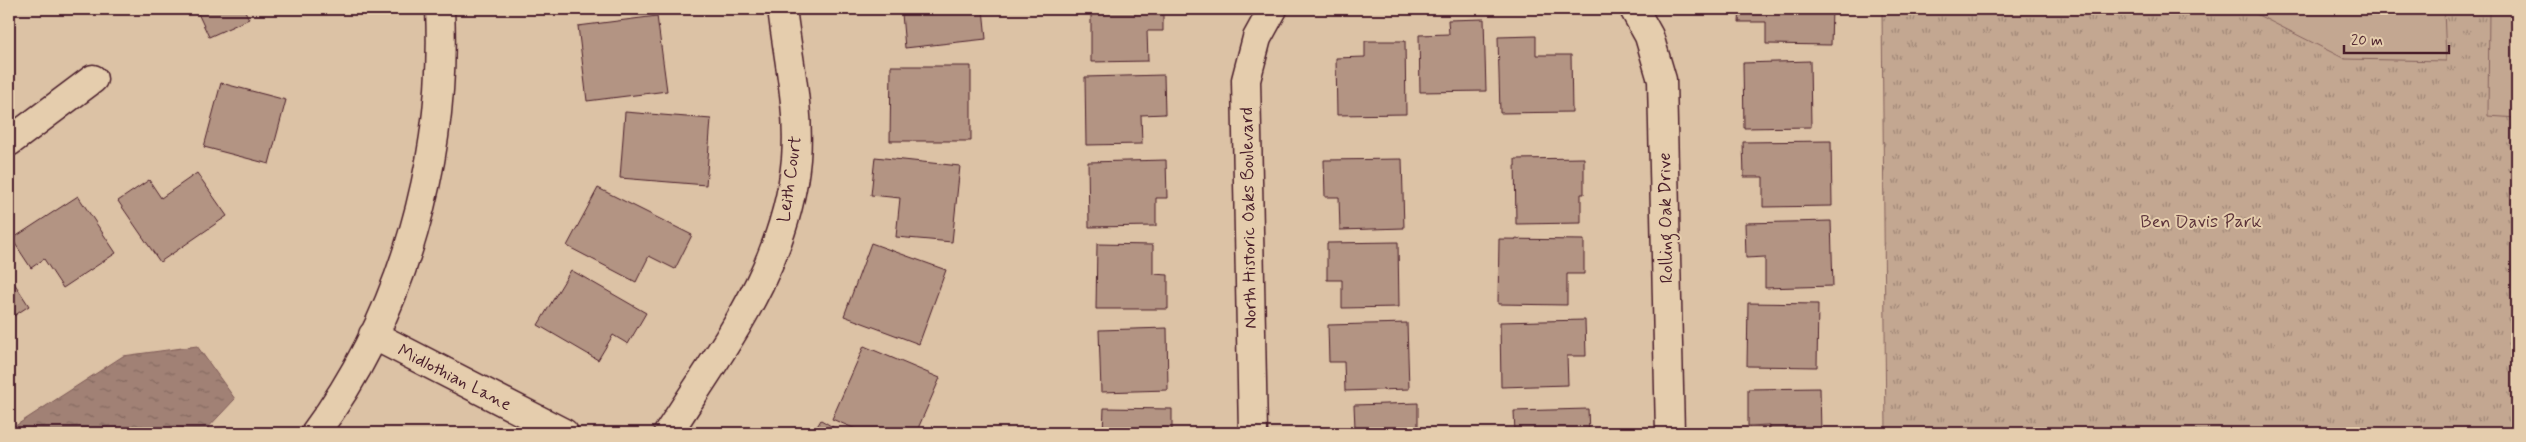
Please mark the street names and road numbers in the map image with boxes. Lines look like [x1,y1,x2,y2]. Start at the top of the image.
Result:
street label: North Historic Oaks Boulevard [1235,107,1263,329]
street label: Leith Court [772,134,808,224]
street label: Rolling Oak Drive [1653,152,1681,284]
street label: Midlothian Lane [393,339,516,417]

